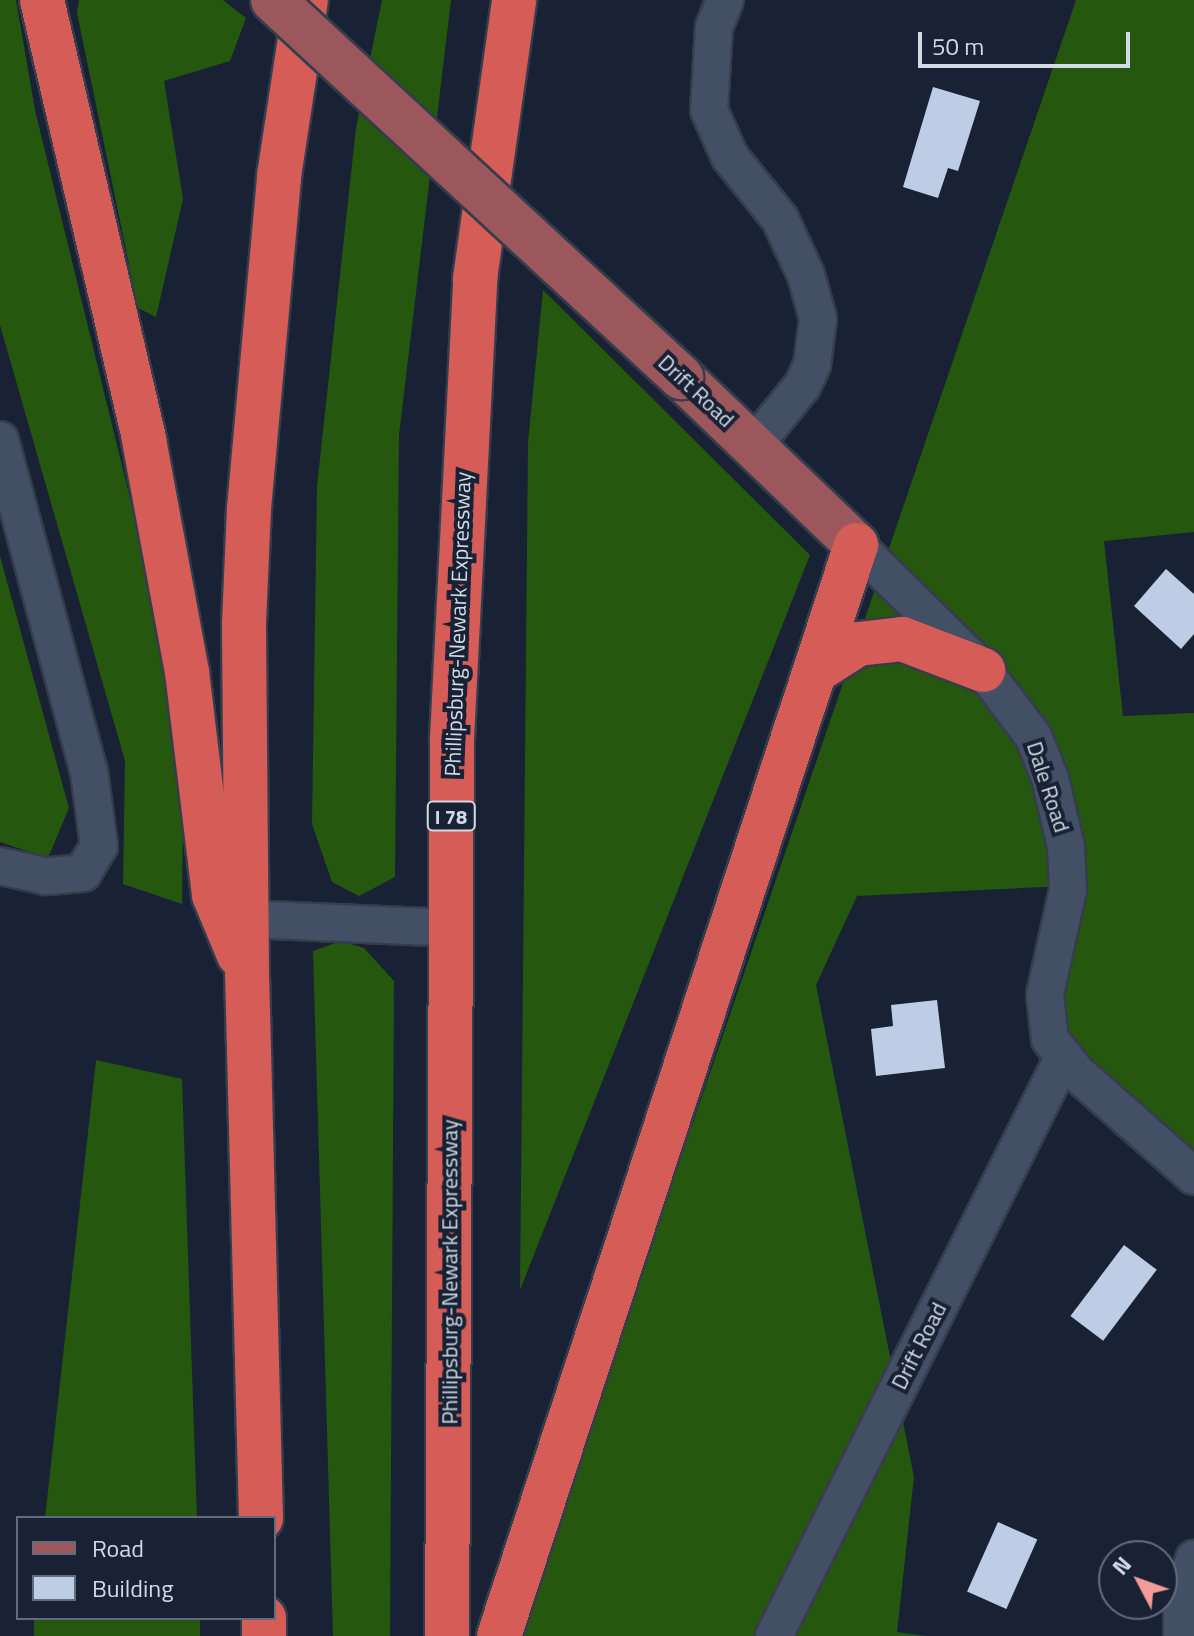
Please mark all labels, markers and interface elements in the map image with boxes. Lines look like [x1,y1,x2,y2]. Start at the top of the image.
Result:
scale bar [922,16,1134,66]
text: 50 m [932,28,984,64]
street label: Drift Road [653,349,739,433]
street label: Phillipsburg-Newark Expressway [439,471,477,777]
street label: Dale Road [1021,738,1075,836]
road number: I 78 [425,800,477,832]
street label: Phillipsburg-Newark Expressway [437,1119,463,1425]
street label: Drift Road [886,1298,952,1394]
legend [16,1516,276,1620]
text: Road [92,1530,144,1566]
north arrow [1098,1540,1178,1620]
text: N [1104,1549,1139,1582]
text: Building [92,1570,174,1606]

